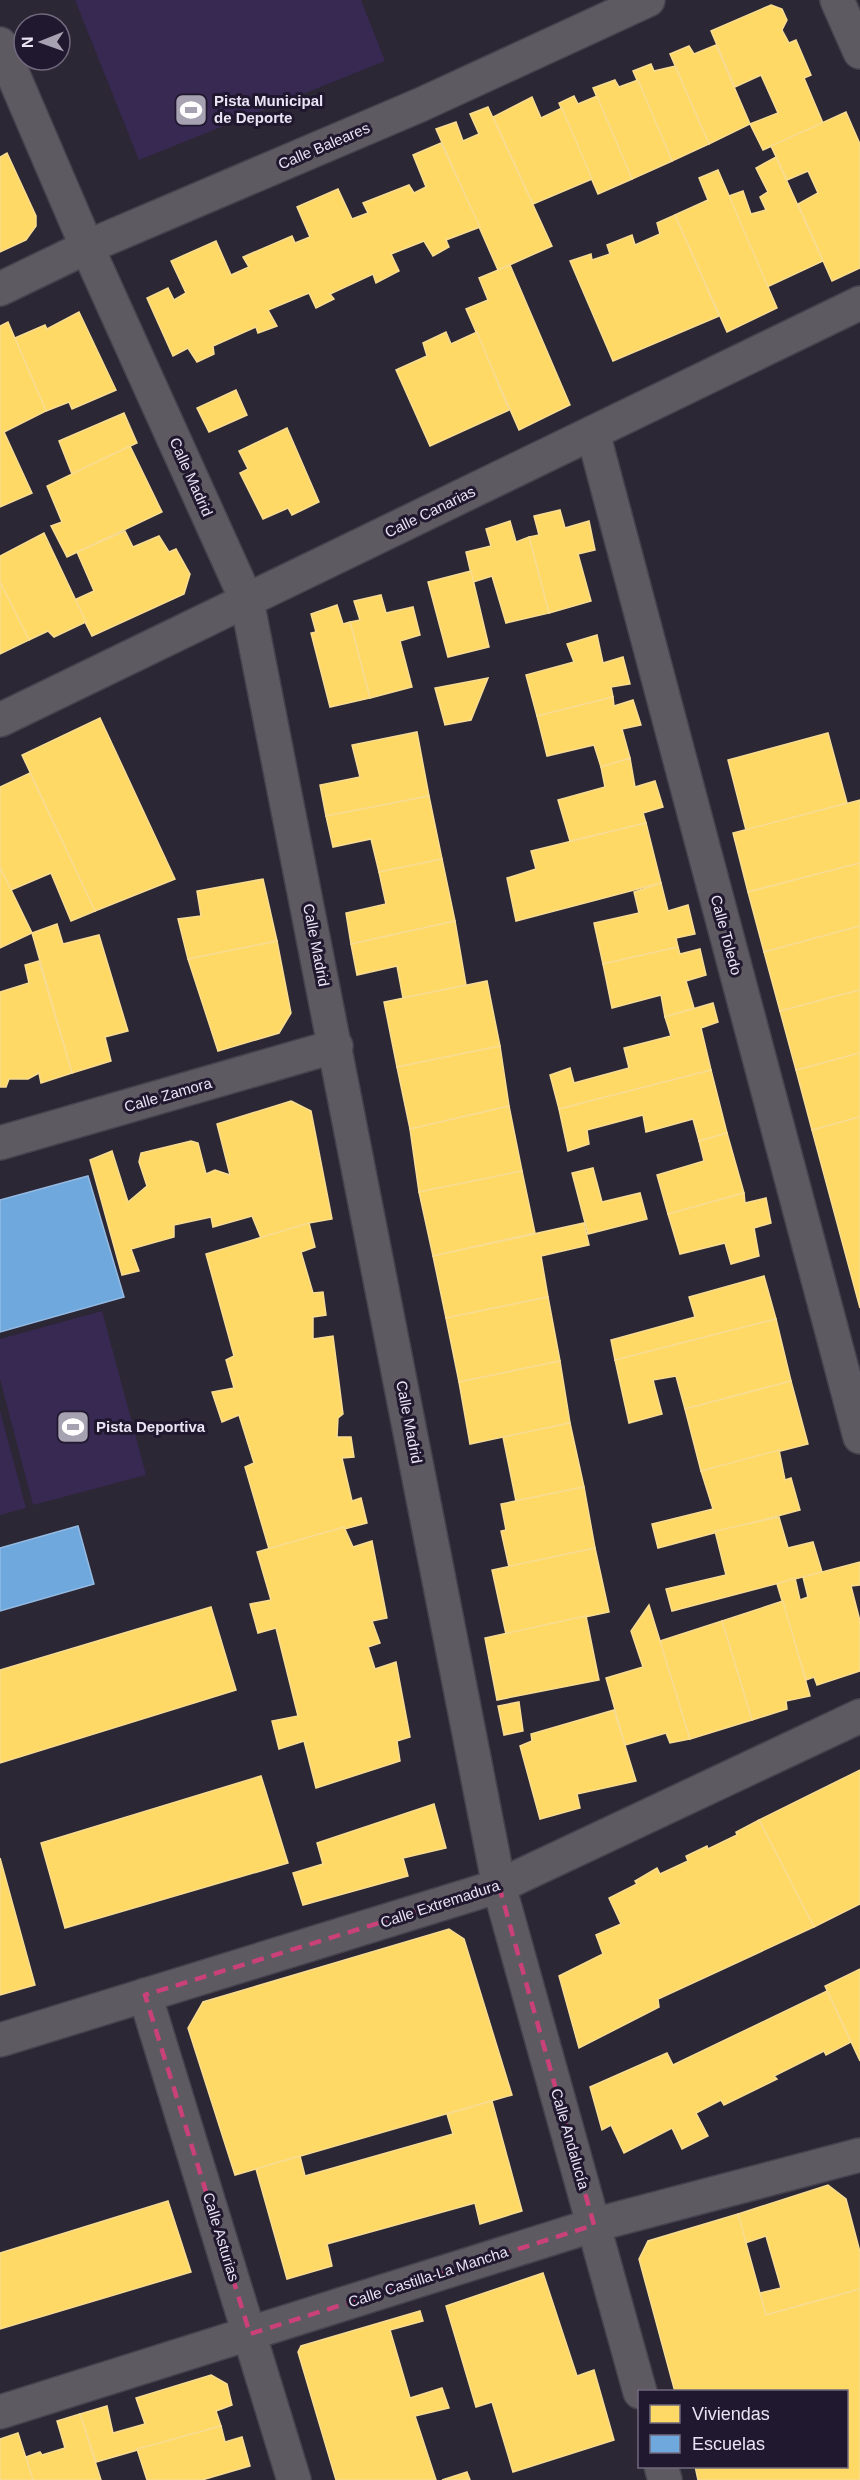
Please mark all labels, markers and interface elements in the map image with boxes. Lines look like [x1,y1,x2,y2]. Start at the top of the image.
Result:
north arrow [12,12,72,72]
text: N [19,36,36,48]
sports icon: Pista Municipal de Deporte [173,92,209,128]
place label: Pista Municipal de Deporte [214,92,323,126]
street label: Calle Baleares [276,119,372,172]
street label: Calle Madrid [167,435,216,519]
street label: Calle Canarias [382,482,478,541]
street label: Calle Toledo [708,893,745,977]
street label: Calle Madrid [300,902,333,988]
street label: Calle Zamora [122,1074,214,1115]
street label: Calle Madrid [393,1379,426,1465]
sports icon: Pista Deportiva [55,1409,91,1445]
place label: Pista Deportiva [96,1418,206,1435]
street label: Calle Extremadura [378,1876,502,1931]
street label: Calle Andalucía [548,2086,593,2192]
street label: Calle Asturias [200,2191,243,2283]
street label: Calle Castilla-La Mancha [346,2242,510,2310]
legend [638,2390,848,2468]
text: Viviendas [692,2404,770,2424]
text: Escuelas [692,2434,765,2454]

